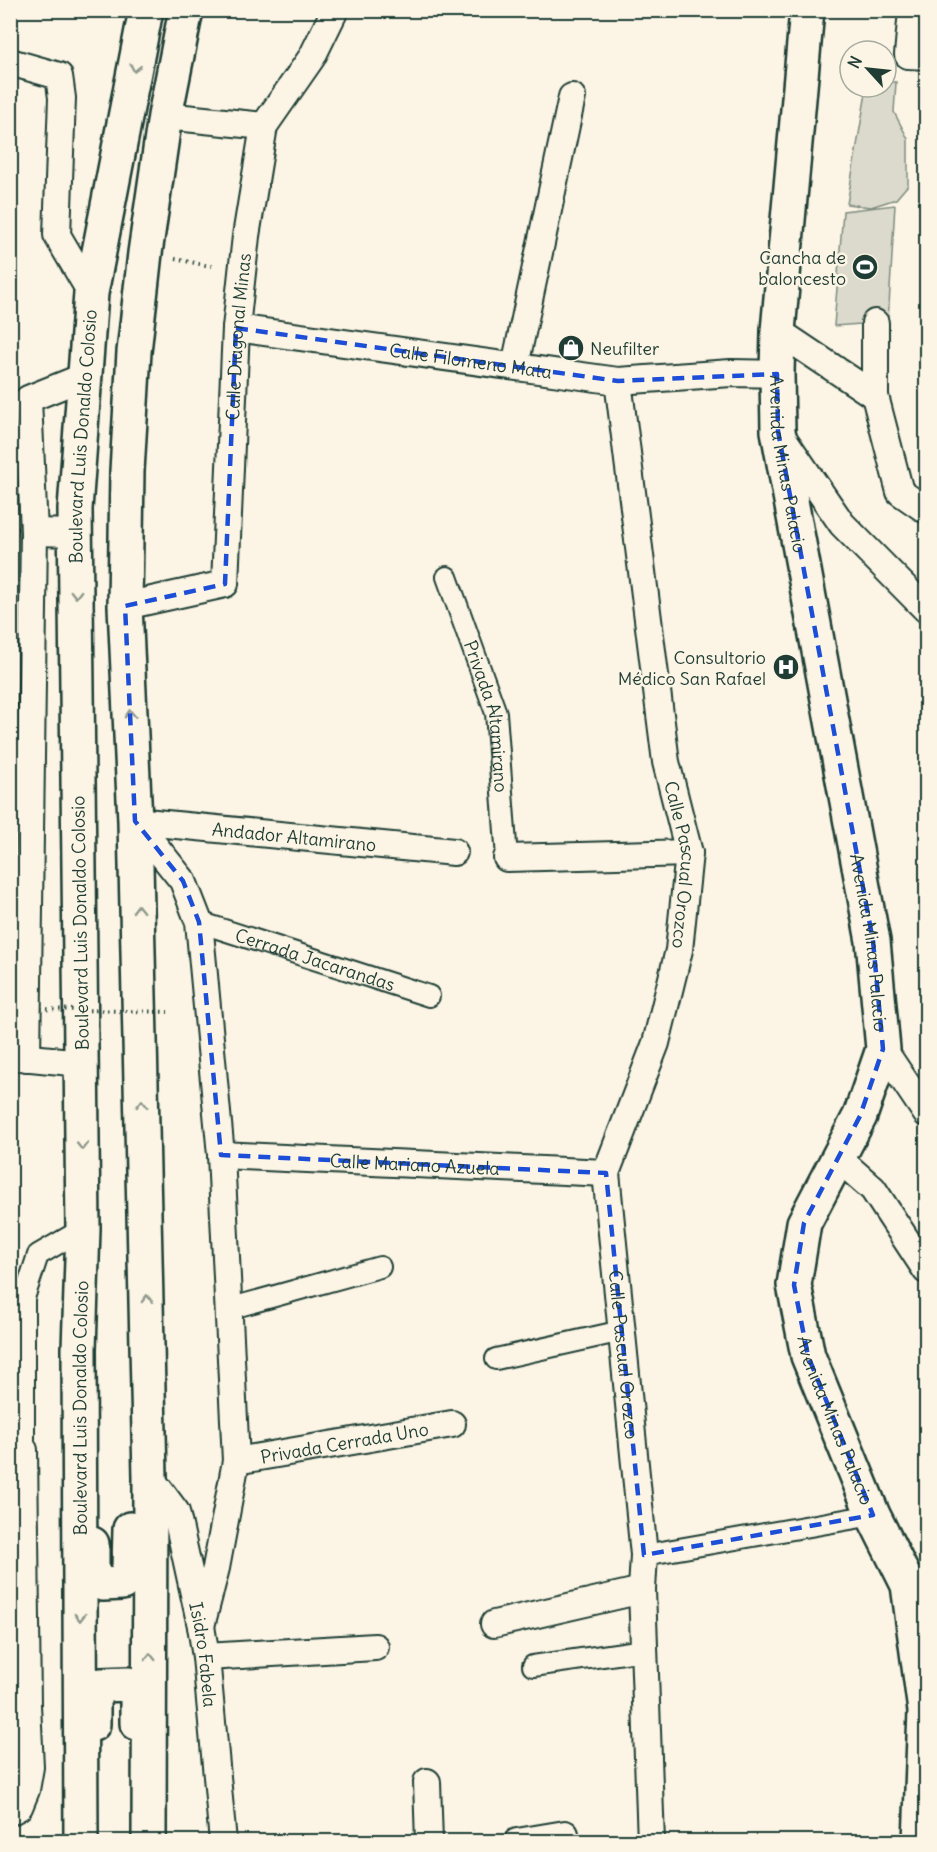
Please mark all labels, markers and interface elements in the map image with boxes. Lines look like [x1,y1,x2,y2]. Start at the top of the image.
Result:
north arrow [838,39,898,99]
text: N [843,53,866,72]
one-way arrow [129,63,142,73]
place label: Cancha de baloncesto [758,246,846,290]
street label: Calle Diagonal Minas [221,252,256,421]
sports icon: Cancha de baloncesto [850,252,880,282]
street label: Boulevard Luis Donaldo Colosio [63,308,101,564]
shop icon: Neufilter [556,333,586,363]
place label: Neufilter [590,337,660,360]
street label: Calle Filomeno Mata [388,338,554,383]
street label: Avenida Minas Palacio [766,375,812,554]
one-way arrow [70,590,82,599]
street label: Privada Altamirano [459,637,513,793]
place label: Consultorio Médico San Rafael [618,646,766,690]
hospital icon: Consultorio Médico San Rafael [771,652,801,682]
one-way arrow [124,709,137,718]
street label: Calle Pascual Orozco [660,779,701,950]
street label: Boulevard Luis Donaldo Colosio [66,796,94,1050]
street label: Andador Altamirano [211,817,377,856]
street label: Avenida Minas Palacio [845,851,893,1032]
one-way arrow [131,904,144,913]
street label: Cerrada Jacarandas [232,923,398,996]
one-way arrow [136,1099,149,1108]
one-way arrow [76,1142,88,1151]
street label: Calle Mariano Azuela [329,1149,500,1180]
street label: Calle Pascual Orozco [604,1269,644,1440]
street label: Boulevard Luis Donaldo Colosio [67,1280,93,1535]
one-way arrow [140,1294,153,1303]
street label: Avenida Minas Palacio [793,1334,879,1508]
street label: Privada Cerrada Uno [259,1417,430,1468]
street label: Isidro Fabela [185,1600,222,1708]
one-way arrow [74,1613,86,1622]
one-way arrow [144,1653,156,1662]

